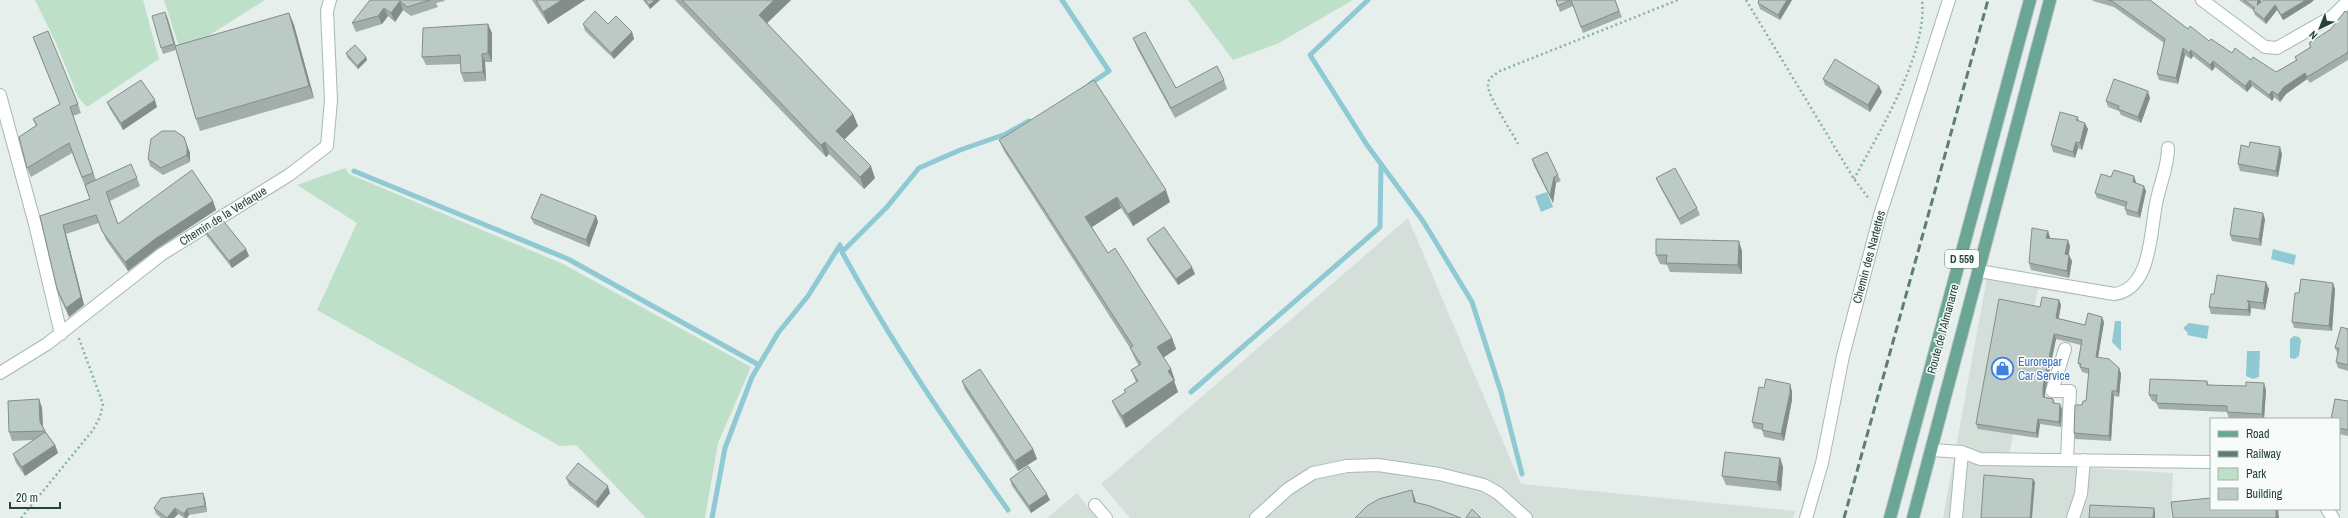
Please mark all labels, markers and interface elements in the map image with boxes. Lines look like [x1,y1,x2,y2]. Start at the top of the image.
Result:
north arrow [2300,8,2340,48]
text: N [2306,28,2320,43]
street label: Chemin de la Verlaque [176,183,270,249]
street label: Chemin des Nartettes [1849,209,1889,305]
road number: D 559 [1945,250,1979,268]
street label: Route de l'Almanarre [1923,282,1963,376]
place label: Eurorepar Car Service [2018,354,2070,384]
shop icon: Eurorepar Car Service [1990,356,2016,382]
legend [2210,418,2340,510]
text: Road [2246,426,2270,442]
text: Railway [2246,446,2281,462]
text: Park [2246,466,2266,482]
scale bar [10,484,60,510]
text: Building [2246,486,2283,502]
text: 20 m [16,490,38,506]

